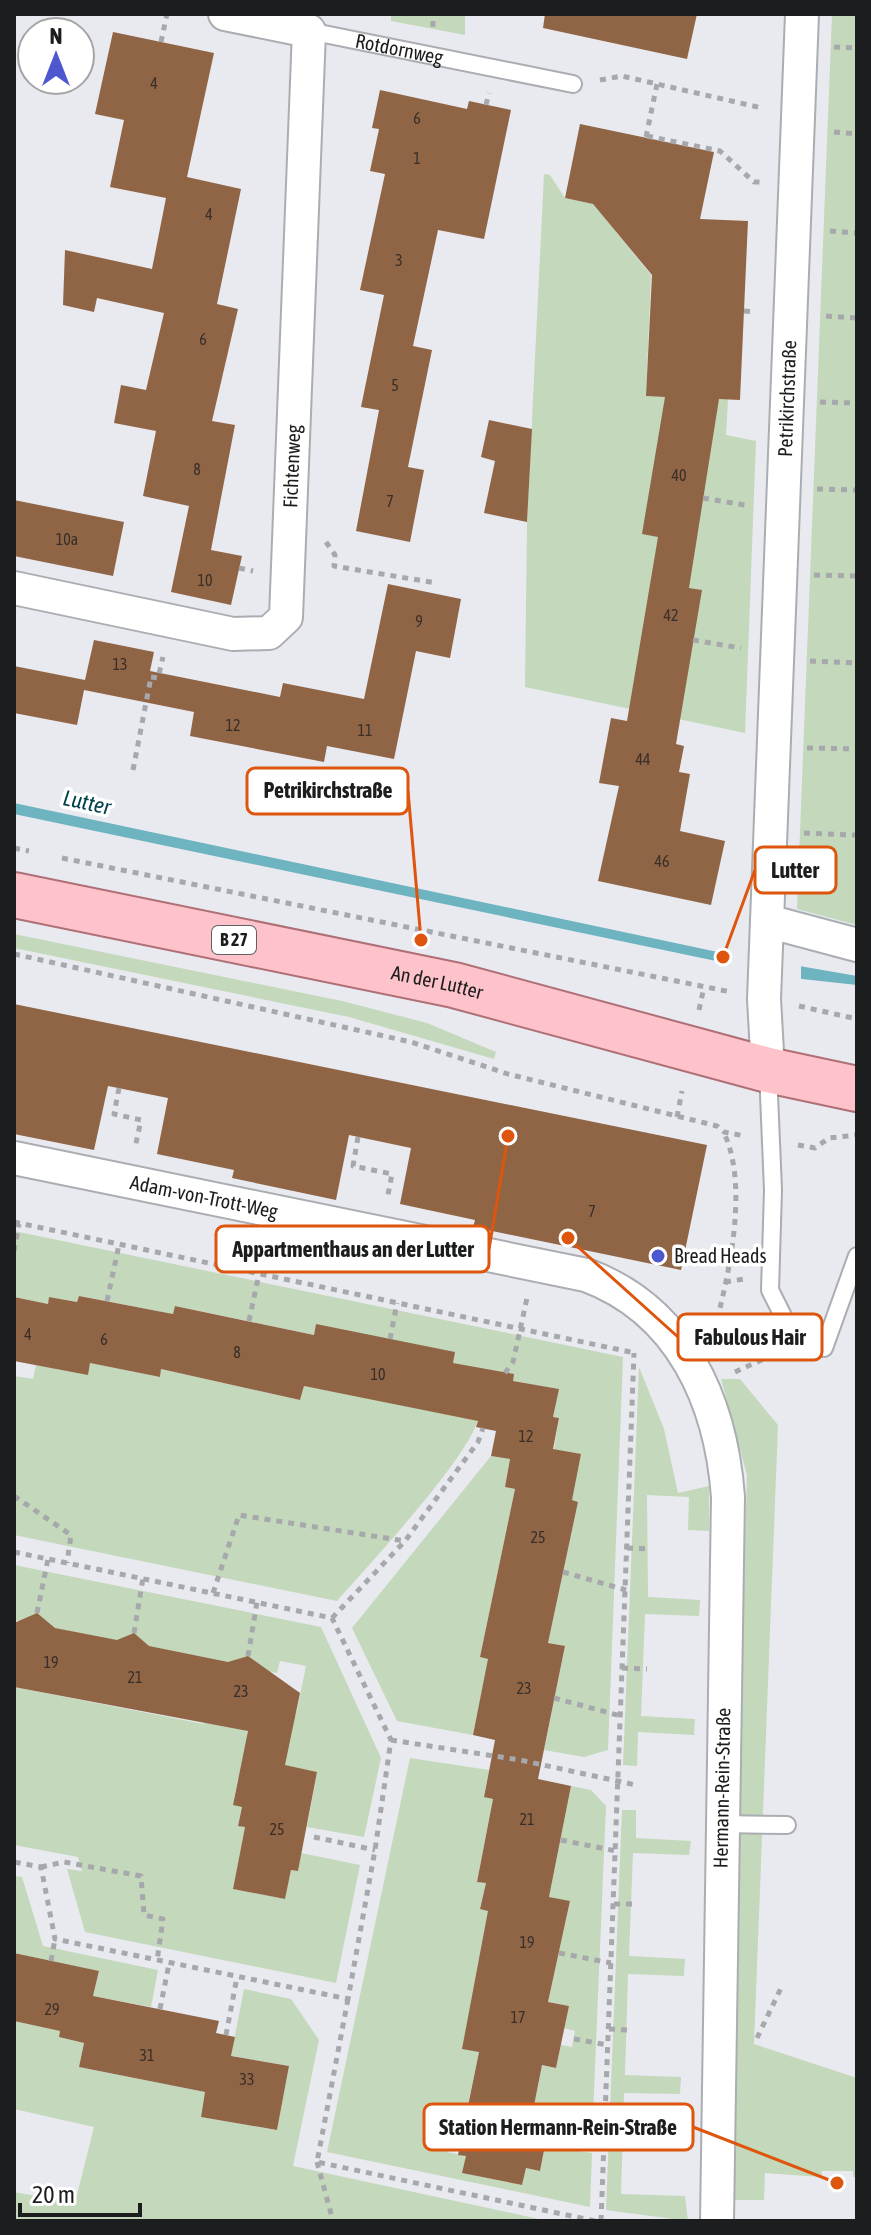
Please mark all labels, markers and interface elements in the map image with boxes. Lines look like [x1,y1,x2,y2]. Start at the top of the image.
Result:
north arrow [16,16,96,96]
text: N [50,23,62,49]
street label: Rotdornweg [353,29,446,69]
house number: 4 [150,74,158,92]
house number: 6 [413,109,421,127]
house number: 1 [413,149,421,167]
house number: 4 [205,205,213,223]
house number: 3 [395,251,403,269]
house number: 6 [199,330,207,348]
street label: Petrikirchstraße [773,340,800,457]
house number: 5 [391,376,399,394]
street label: Fichtenweg [278,424,305,508]
house number: 8 [193,460,201,478]
house number: 40 [671,466,687,484]
house number: 7 [386,492,394,510]
house number: 10a [56,530,78,548]
house number: 10 [197,571,213,589]
house number: 42 [663,606,679,624]
house number: 9 [415,612,423,630]
house number: 13 [112,655,128,673]
house number: 12 [225,716,241,734]
house number: 11 [357,721,373,739]
house number: 44 [635,750,651,768]
callout: Petrikirchstraße [247,768,408,814]
text: Petrikirchstraße [263,777,393,803]
water label: Lutter [61,784,115,820]
callout: Lutter [755,847,836,893]
house number: 46 [654,852,670,870]
text: Lutter [771,857,820,883]
road number: B 27 [212,926,256,954]
street label: An der Lutter [389,960,487,1004]
street label: Adam-von-Trott-Weg [128,1170,280,1223]
house number: 7 [588,1202,596,1220]
callout: Appartmenthaus an der Lutter [216,1226,489,1272]
text: Appartmenthaus an der Lutter [231,1236,474,1262]
place label: Bread Heads [674,1244,767,1267]
marker: Bread Heads [649,1247,667,1265]
callout: Fabulous Hair [678,1314,822,1360]
text: Fabulous Hair [694,1324,806,1350]
house number: 4 [24,1325,32,1343]
house number: 6 [100,1330,108,1348]
house number: 8 [233,1343,241,1361]
house number: 10 [370,1365,386,1383]
house number: 12 [518,1427,534,1445]
house number: 25 [530,1528,546,1546]
house number: 19 [43,1653,59,1671]
house number: 21 [127,1668,143,1686]
house number: 23 [516,1679,532,1697]
house number: 23 [233,1682,249,1700]
street label: Hermann-Rein-Straße [709,1708,734,1868]
house number: 21 [519,1810,535,1828]
house number: 25 [269,1820,285,1838]
house number: 19 [519,1933,535,1951]
house number: 29 [44,2000,60,2018]
house number: 17 [510,2008,526,2026]
house number: 31 [139,2046,155,2064]
house number: 33 [239,2070,255,2088]
callout: Station Hermann-Rein-Straße [424,2104,693,2150]
text: Station Hermann-Rein-Straße [439,2114,677,2140]
scale bar [20,2167,140,2217]
text: 20 m [32,2181,75,2208]

